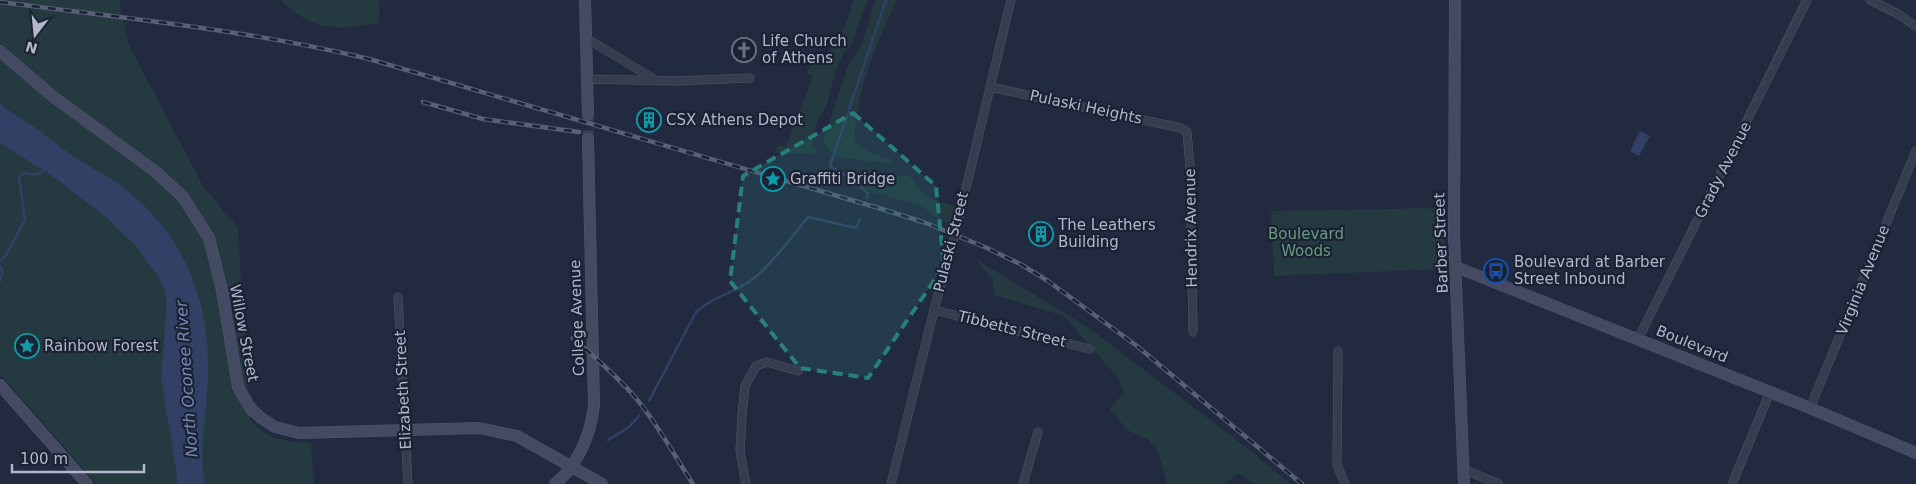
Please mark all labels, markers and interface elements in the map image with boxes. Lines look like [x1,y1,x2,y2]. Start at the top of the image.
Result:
north arrow [10,10,60,60]
place label: Life Church of Athens [762,32,847,67]
church icon: Life Church of Athens [731,37,757,63]
text: N [24,38,39,57]
street label: Pulaski Heights [1028,86,1144,128]
building icon: CSX Athens Depot [636,107,662,133]
place label: CSX Athens Depot [666,111,803,129]
street label: Grady Avenue [1691,119,1755,221]
place icon: Graffiti Bridge [760,166,786,192]
street label: Hendrix Avenue [1181,168,1201,288]
place label: Graffiti Bridge [790,170,895,188]
street label: Pulaski Street [930,190,972,294]
street label: Barber Street [1430,192,1452,294]
place label: The Leathers Building [1057,216,1156,251]
building icon: The Leathers Building [1028,221,1054,247]
street label: Virginia Avenue [1833,222,1893,338]
park label: Boulevard Woods [1268,225,1344,260]
place label: Boulevard at Barber Street Inbound [1514,253,1666,288]
bus stop icon: Boulevard at Barber Street Inbound [1483,258,1509,284]
street label: College Avenue [566,259,588,377]
street label: Willow Street [226,283,262,383]
water label: North Oconee River [171,298,201,458]
street label: Tibbetts Street [955,307,1068,351]
street label: Boulevard [1653,321,1731,367]
street label: Elizabeth Street [391,330,415,450]
place icon: Rainbow Forest [14,333,40,359]
place label: Rainbow Forest [44,337,159,355]
scale bar [12,442,145,474]
text: 100 m [20,450,68,468]

